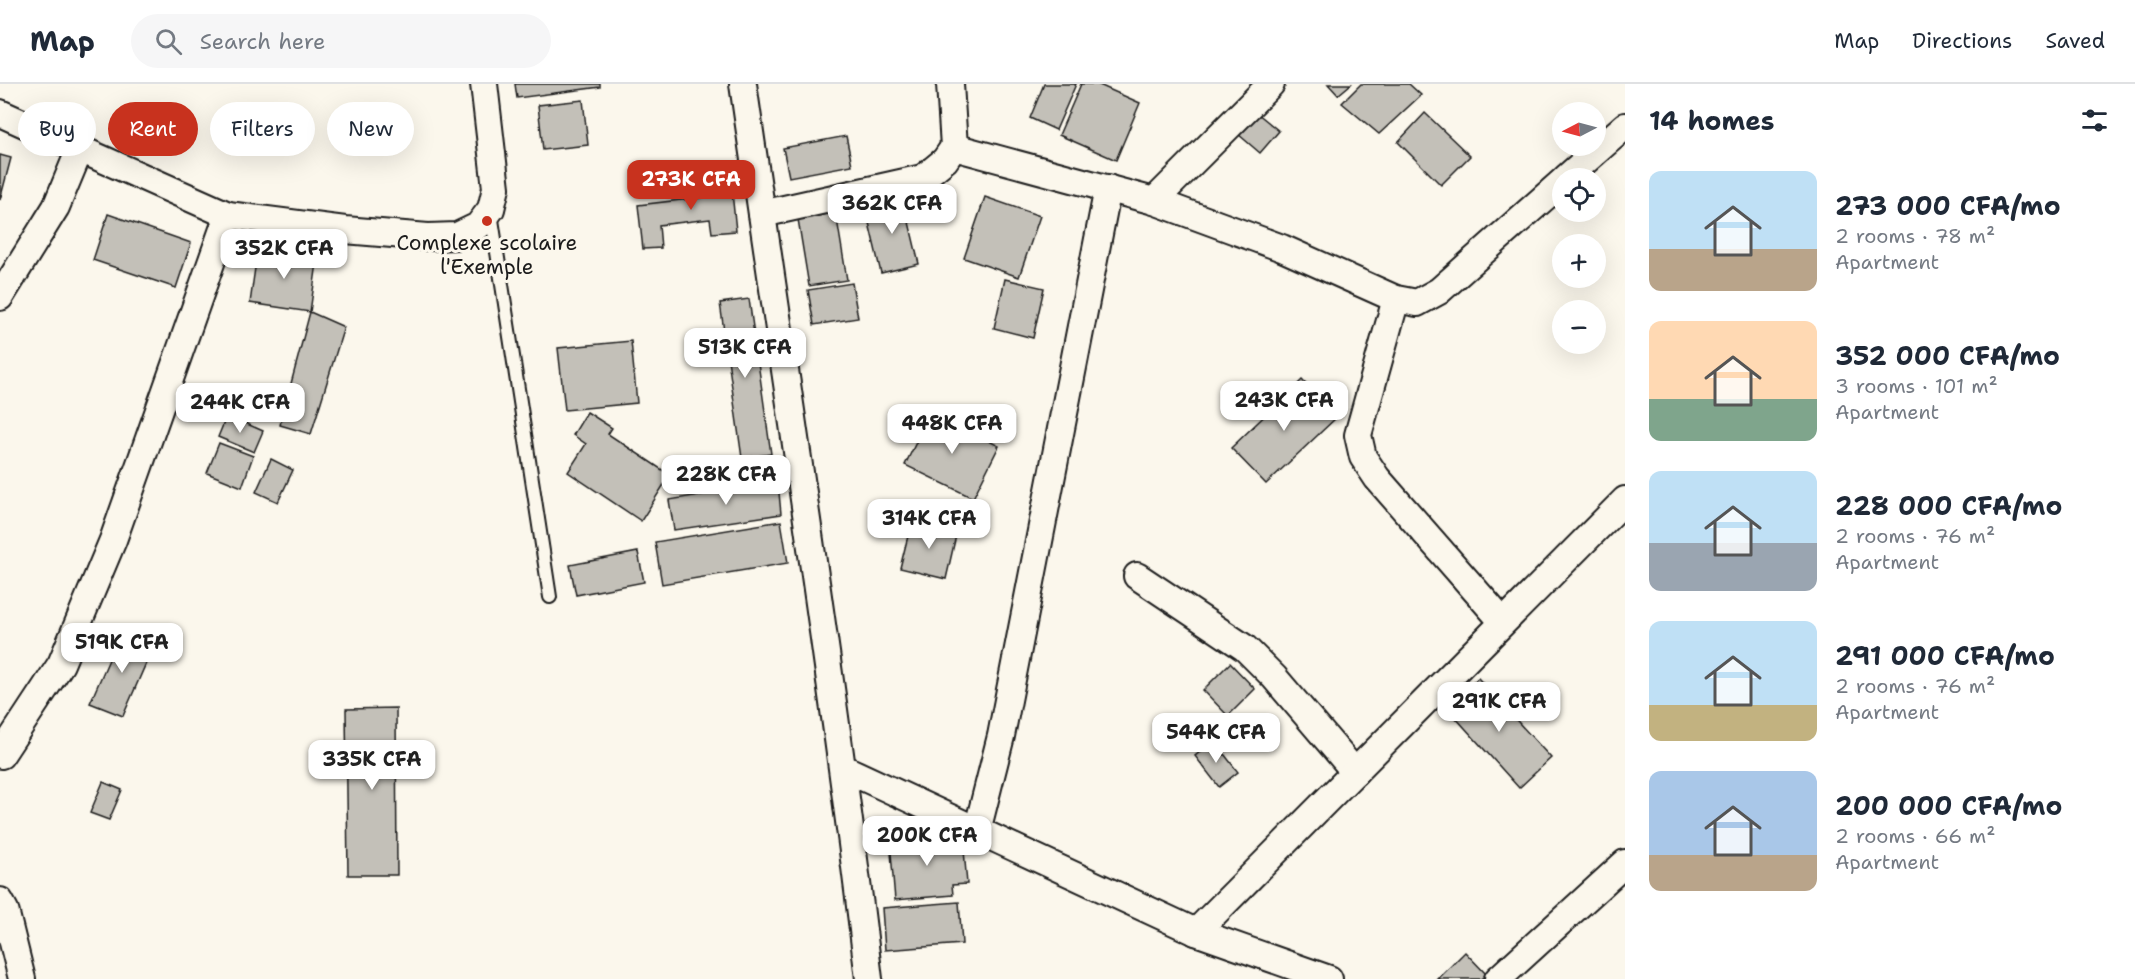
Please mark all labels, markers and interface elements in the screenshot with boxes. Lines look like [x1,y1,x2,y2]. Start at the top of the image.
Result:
search box [131,14,551,68]
text: Map [30,22,95,60]
icon: search [152,25,185,58]
text: Search here [200,27,325,56]
text: Map [1834,27,1879,55]
text: Directions [1912,27,2012,55]
text: Saved [2045,27,2105,55]
chip: Buy [18,102,96,156]
chip: Rent [108,102,198,156]
chip: Filters [210,102,315,156]
chip: New [327,102,414,156]
north arrow [1552,102,1606,156]
map controls [1552,102,1606,354]
text: 14 homes [1649,103,1775,138]
icon: filters [2078,104,2111,137]
pin: 273K CFA [629,160,753,211]
text: 273K CFA [641,166,741,192]
button: locate [1552,168,1606,222]
pin: 362K CFA [830,184,954,235]
text: 273 000 CFA/mo [1835,188,2061,223]
text: 362K CFA [842,190,942,216]
icon: home [1697,195,1769,267]
marker: Complexe scolaire l'Exemple [480,214,494,228]
text: 2 rooms · 78 m² [1835,223,1995,249]
pin: 352K CFA [222,229,346,280]
place label: Complexe scolaire l'Exemple [396,229,578,281]
button: + [1552,234,1606,288]
text: 352K CFA [234,235,334,261]
text: Apartment [1835,249,1939,275]
button: − [1552,300,1606,354]
pin: 513K CFA [683,328,807,379]
text: 513K CFA [698,334,792,360]
text: 352 000 CFA/mo [1835,338,2060,373]
icon: home [1697,345,1769,417]
text: 3 rooms · 101 m² [1835,373,1998,399]
pin: 243K CFA [1222,381,1346,432]
pin: 244K CFA [178,383,302,434]
text: 243K CFA [1234,387,1334,413]
text: 244K CFA [190,389,290,415]
text: Apartment [1835,399,1939,425]
pin: 448K CFA [890,404,1014,455]
text: 448K CFA [901,410,1003,436]
pin: 228K CFA [664,455,788,506]
text: 228K CFA [676,461,777,487]
text: 228 000 CFA/mo [1835,488,2062,523]
icon: home [1697,495,1769,567]
pin: 314K CFA [867,499,991,550]
text: 314K CFA [881,505,977,531]
text: 2 rooms · 76 m² [1835,523,1995,549]
text: Apartment [1835,549,1939,575]
pin: 519K CFA [60,623,184,674]
text: 519K CFA [75,629,169,655]
text: 291 000 CFA/mo [1835,638,2055,673]
icon: home [1697,645,1769,717]
text: 2 rooms · 76 m² [1835,673,1995,699]
pin: 291K CFA [1437,682,1561,733]
text: 291K CFA [1451,688,1547,714]
text: Apartment [1835,699,1939,725]
pin: 544K CFA [1154,713,1278,764]
text: 544K CFA [1166,719,1266,745]
pin: 335K CFA [310,740,434,791]
text: 335K CFA [322,746,422,772]
text: 200 000 CFA/mo [1835,788,2062,823]
icon: home [1697,795,1769,867]
pin: 200K CFA [865,816,989,867]
text: 200K CFA [877,822,977,848]
text: 2 rooms · 66 m² [1835,823,1996,849]
text: Apartment [1835,849,1939,875]

